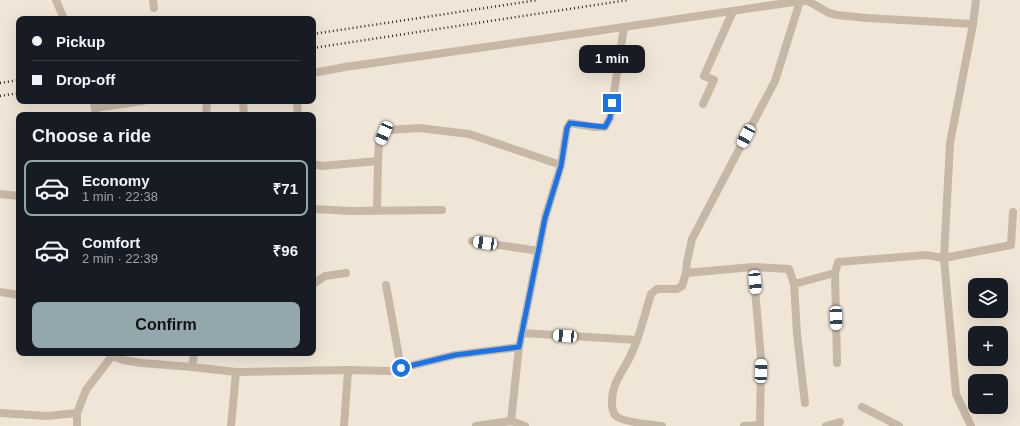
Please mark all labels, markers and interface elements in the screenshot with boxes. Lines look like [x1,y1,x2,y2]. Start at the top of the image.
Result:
text: Pickup [56,33,105,50]
callout: 1 min [579,45,645,73]
text: 1 min [595,51,629,66]
text: Drop-off [56,71,115,88]
route end [603,94,621,112]
car [374,120,394,146]
car [735,123,757,149]
text: Choose a ride [32,126,151,146]
icon: car [34,170,70,206]
text: Economy [82,172,150,189]
text: ₹71 [273,180,298,197]
text: 1 min · 22:38 [82,189,158,204]
icon: car [34,232,70,268]
text: Comfort [82,234,140,251]
car [472,235,498,251]
text: ₹96 [273,242,298,259]
text: 2 min · 22:39 [82,251,158,266]
car [748,270,762,294]
map controls [968,278,1008,414]
button: layers [968,278,1008,318]
button: Confirm [32,302,300,348]
car [830,306,842,330]
button: + [968,326,1008,366]
car [553,329,577,343]
route start [392,359,410,377]
car [755,359,767,383]
button: − [968,374,1008,414]

